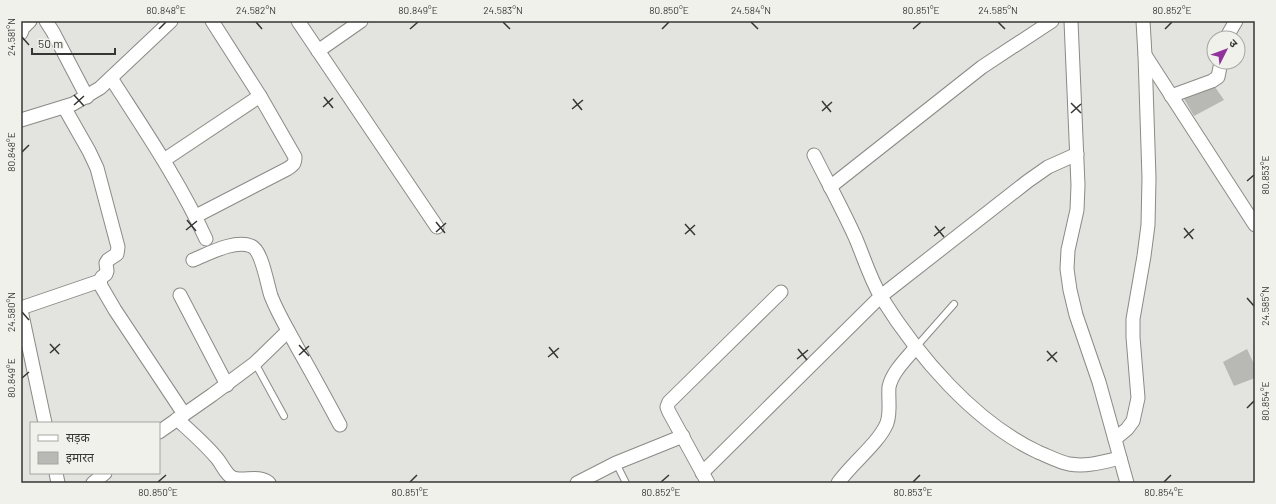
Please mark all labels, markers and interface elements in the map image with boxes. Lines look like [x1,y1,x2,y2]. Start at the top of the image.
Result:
text: 80.848°E [146,4,186,16]
text: 24.582°N [236,4,276,16]
text: 80.849°E [398,4,438,16]
text: 24.583°N [483,4,523,16]
text: 80.850°E [649,4,689,16]
text: 24.584°N [731,4,771,16]
text: 80.851°E [902,4,940,16]
text: 24.585°N [978,4,1018,16]
text: 80.852°E [1152,4,1192,16]
text: 24.581°N [5,18,17,56]
scale bar [32,30,115,56]
north arrow [1206,30,1246,70]
text: 50 m [38,36,63,50]
text: उ [1227,36,1241,50]
text: 80.848°E [5,132,17,172]
text: 80.853°E [1259,156,1271,195]
text: 24.585°N [1259,286,1271,326]
text: 24.580°N [5,292,17,332]
text: 80.849°E [5,358,17,398]
text: 80.854°E [1259,381,1271,421]
legend [30,422,160,474]
text: सड़क [66,430,91,445]
text: इमारत [66,450,95,465]
text: 80.850°E [138,486,178,498]
text: 80.851°E [391,486,429,498]
text: 80.852°E [641,486,681,498]
text: 80.853°E [894,486,933,498]
text: 80.854°E [1144,486,1184,498]

